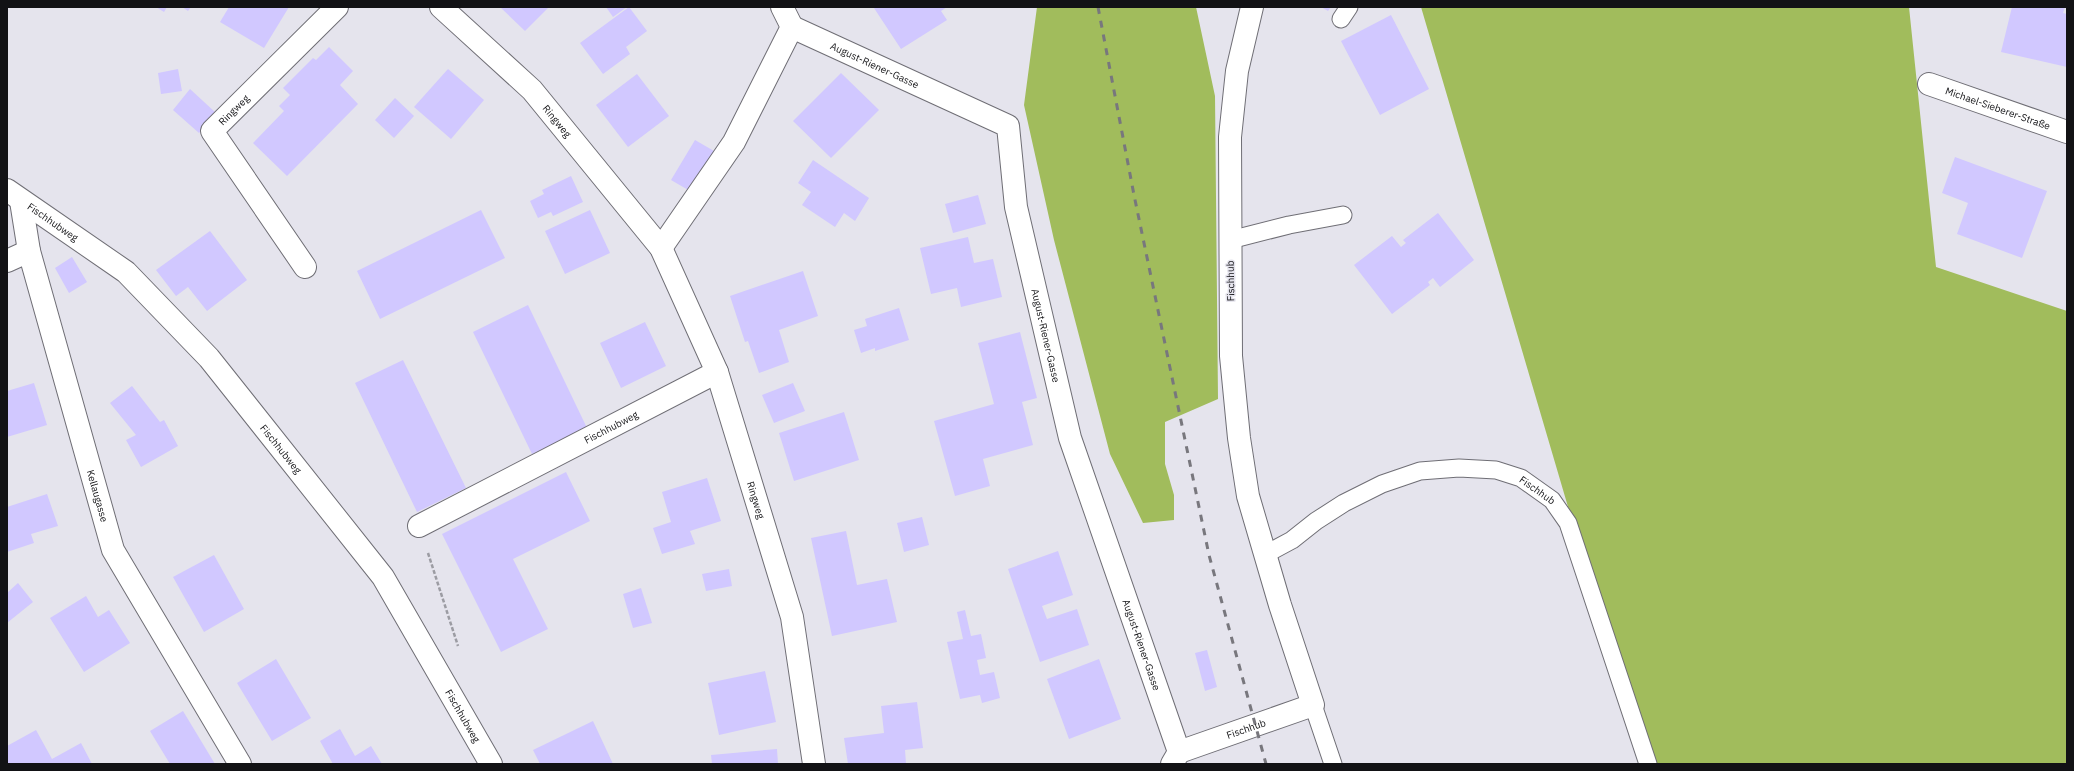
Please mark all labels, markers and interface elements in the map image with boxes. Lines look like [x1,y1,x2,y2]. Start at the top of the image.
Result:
street label: August-Riener-Gasse [828,39,921,91]
street label: Michael-Sieberer-Straße [1944,84,2053,133]
street label: Ringweg [216,91,253,128]
street label: Ringweg [540,102,574,141]
street label: Fischhubweg [25,200,81,245]
street label: Fischhub [1224,260,1237,302]
street label: August-Riener-Gasse [1028,287,1063,384]
street label: Fischhubweg [582,408,641,447]
street label: Fischhubweg [257,422,305,477]
street label: Kellaugasse [84,468,111,524]
street label: Fischhub [1517,473,1558,507]
street label: Ringweg [744,480,768,521]
street label: August-Riener-Gasse [1119,597,1163,693]
street label: Fischhubweg [442,687,484,746]
street label: Fischhub [1225,716,1268,742]

